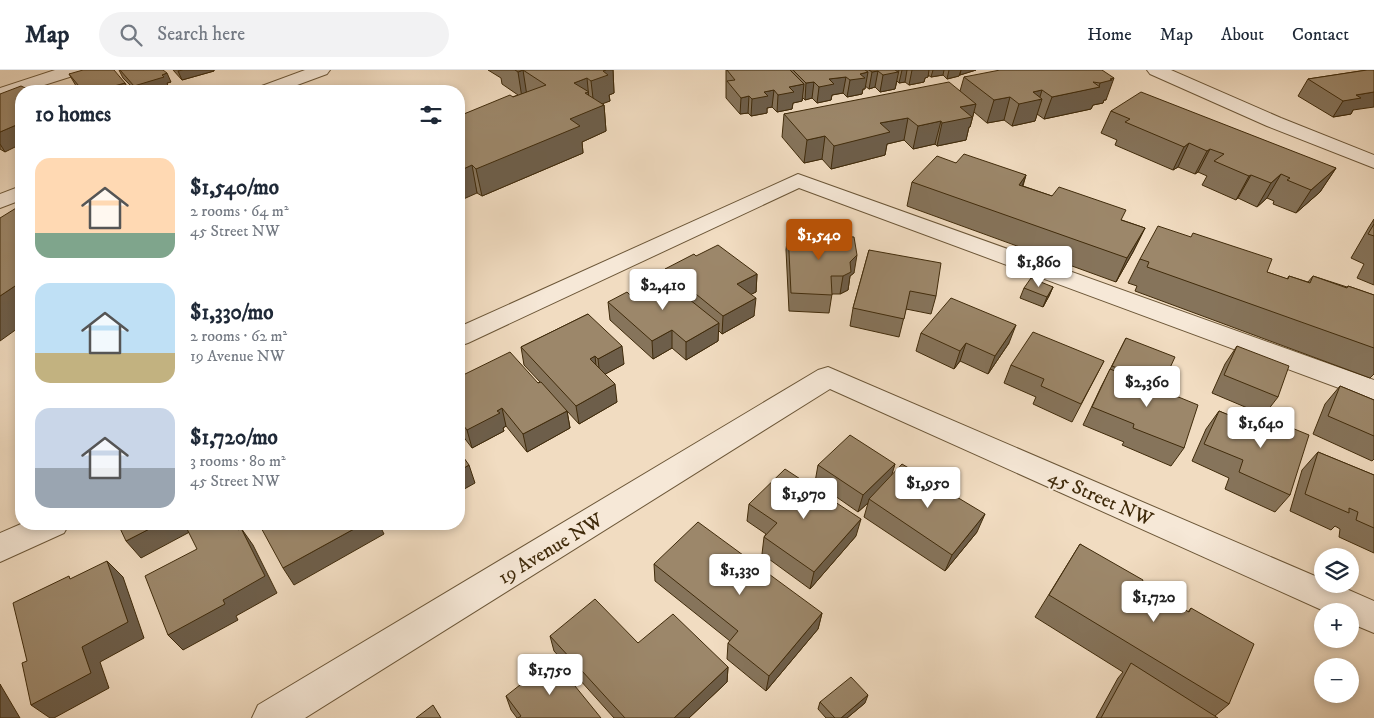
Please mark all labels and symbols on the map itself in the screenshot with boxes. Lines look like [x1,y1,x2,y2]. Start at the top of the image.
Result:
pin: $1,540 [778,218,860,261]
pin: $1,860 [998,246,1080,288]
pin: $2,410 [622,268,704,311]
pin: $2,360 [1106,366,1188,408]
pin: $1,640 [1220,406,1302,449]
street label: 45 Street NW [1044,464,1157,533]
pin: $1,950 [887,466,969,509]
pin: $1,970 [763,478,845,520]
street label: 19 Avenue NW [494,508,608,590]
pin: $1,330 [699,554,781,596]
pin: $1,720 [1113,580,1195,623]
pin: $1,750 [509,654,591,696]

